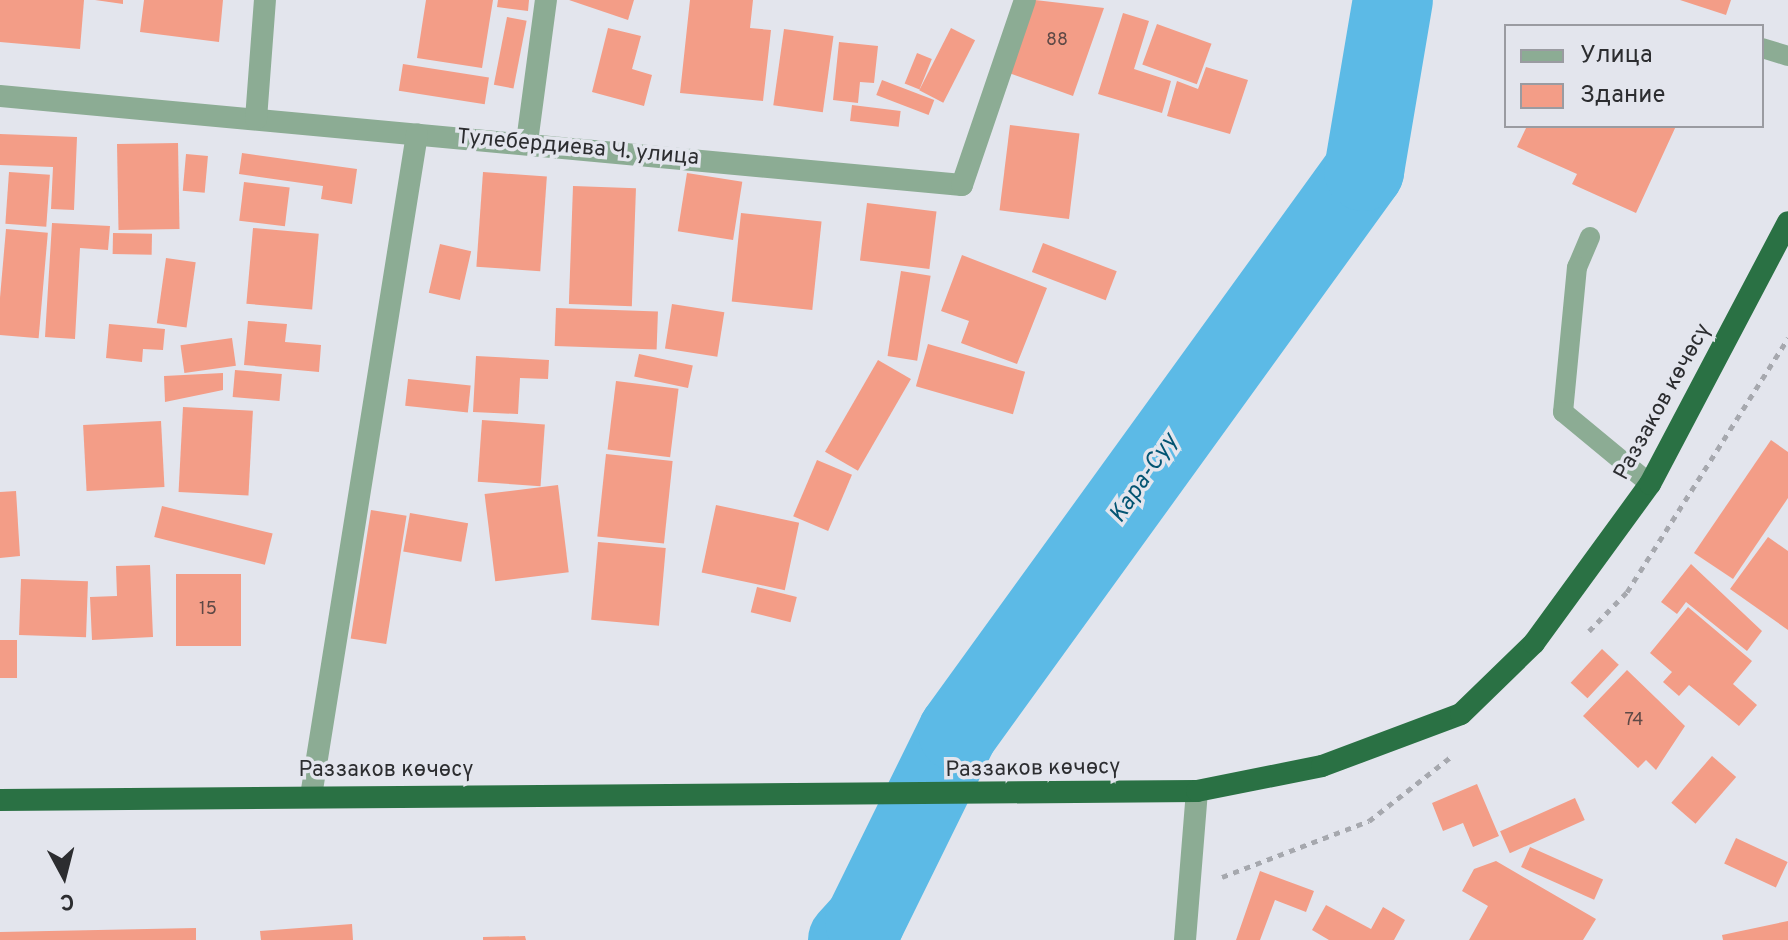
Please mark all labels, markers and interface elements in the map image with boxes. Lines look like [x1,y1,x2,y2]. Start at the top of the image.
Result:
legend [1504,24,1764,128]
house number: 88 [1046,30,1068,52]
text: Улица [1580,41,1653,71]
text: Здание [1580,81,1666,111]
street label: Тулебердиева Ч. улица [456,124,700,172]
street label: Раззаков көчөсү [1609,319,1717,485]
water label: Кара-Суу [1105,429,1185,529]
house number: 15 [199,599,217,621]
house number: 74 [1625,710,1643,732]
street label: Раззаков көчөсү [945,754,1121,784]
street label: Раззаков көчөсү [298,758,474,784]
north arrow [24,836,104,916]
text: С [58,886,76,915]

